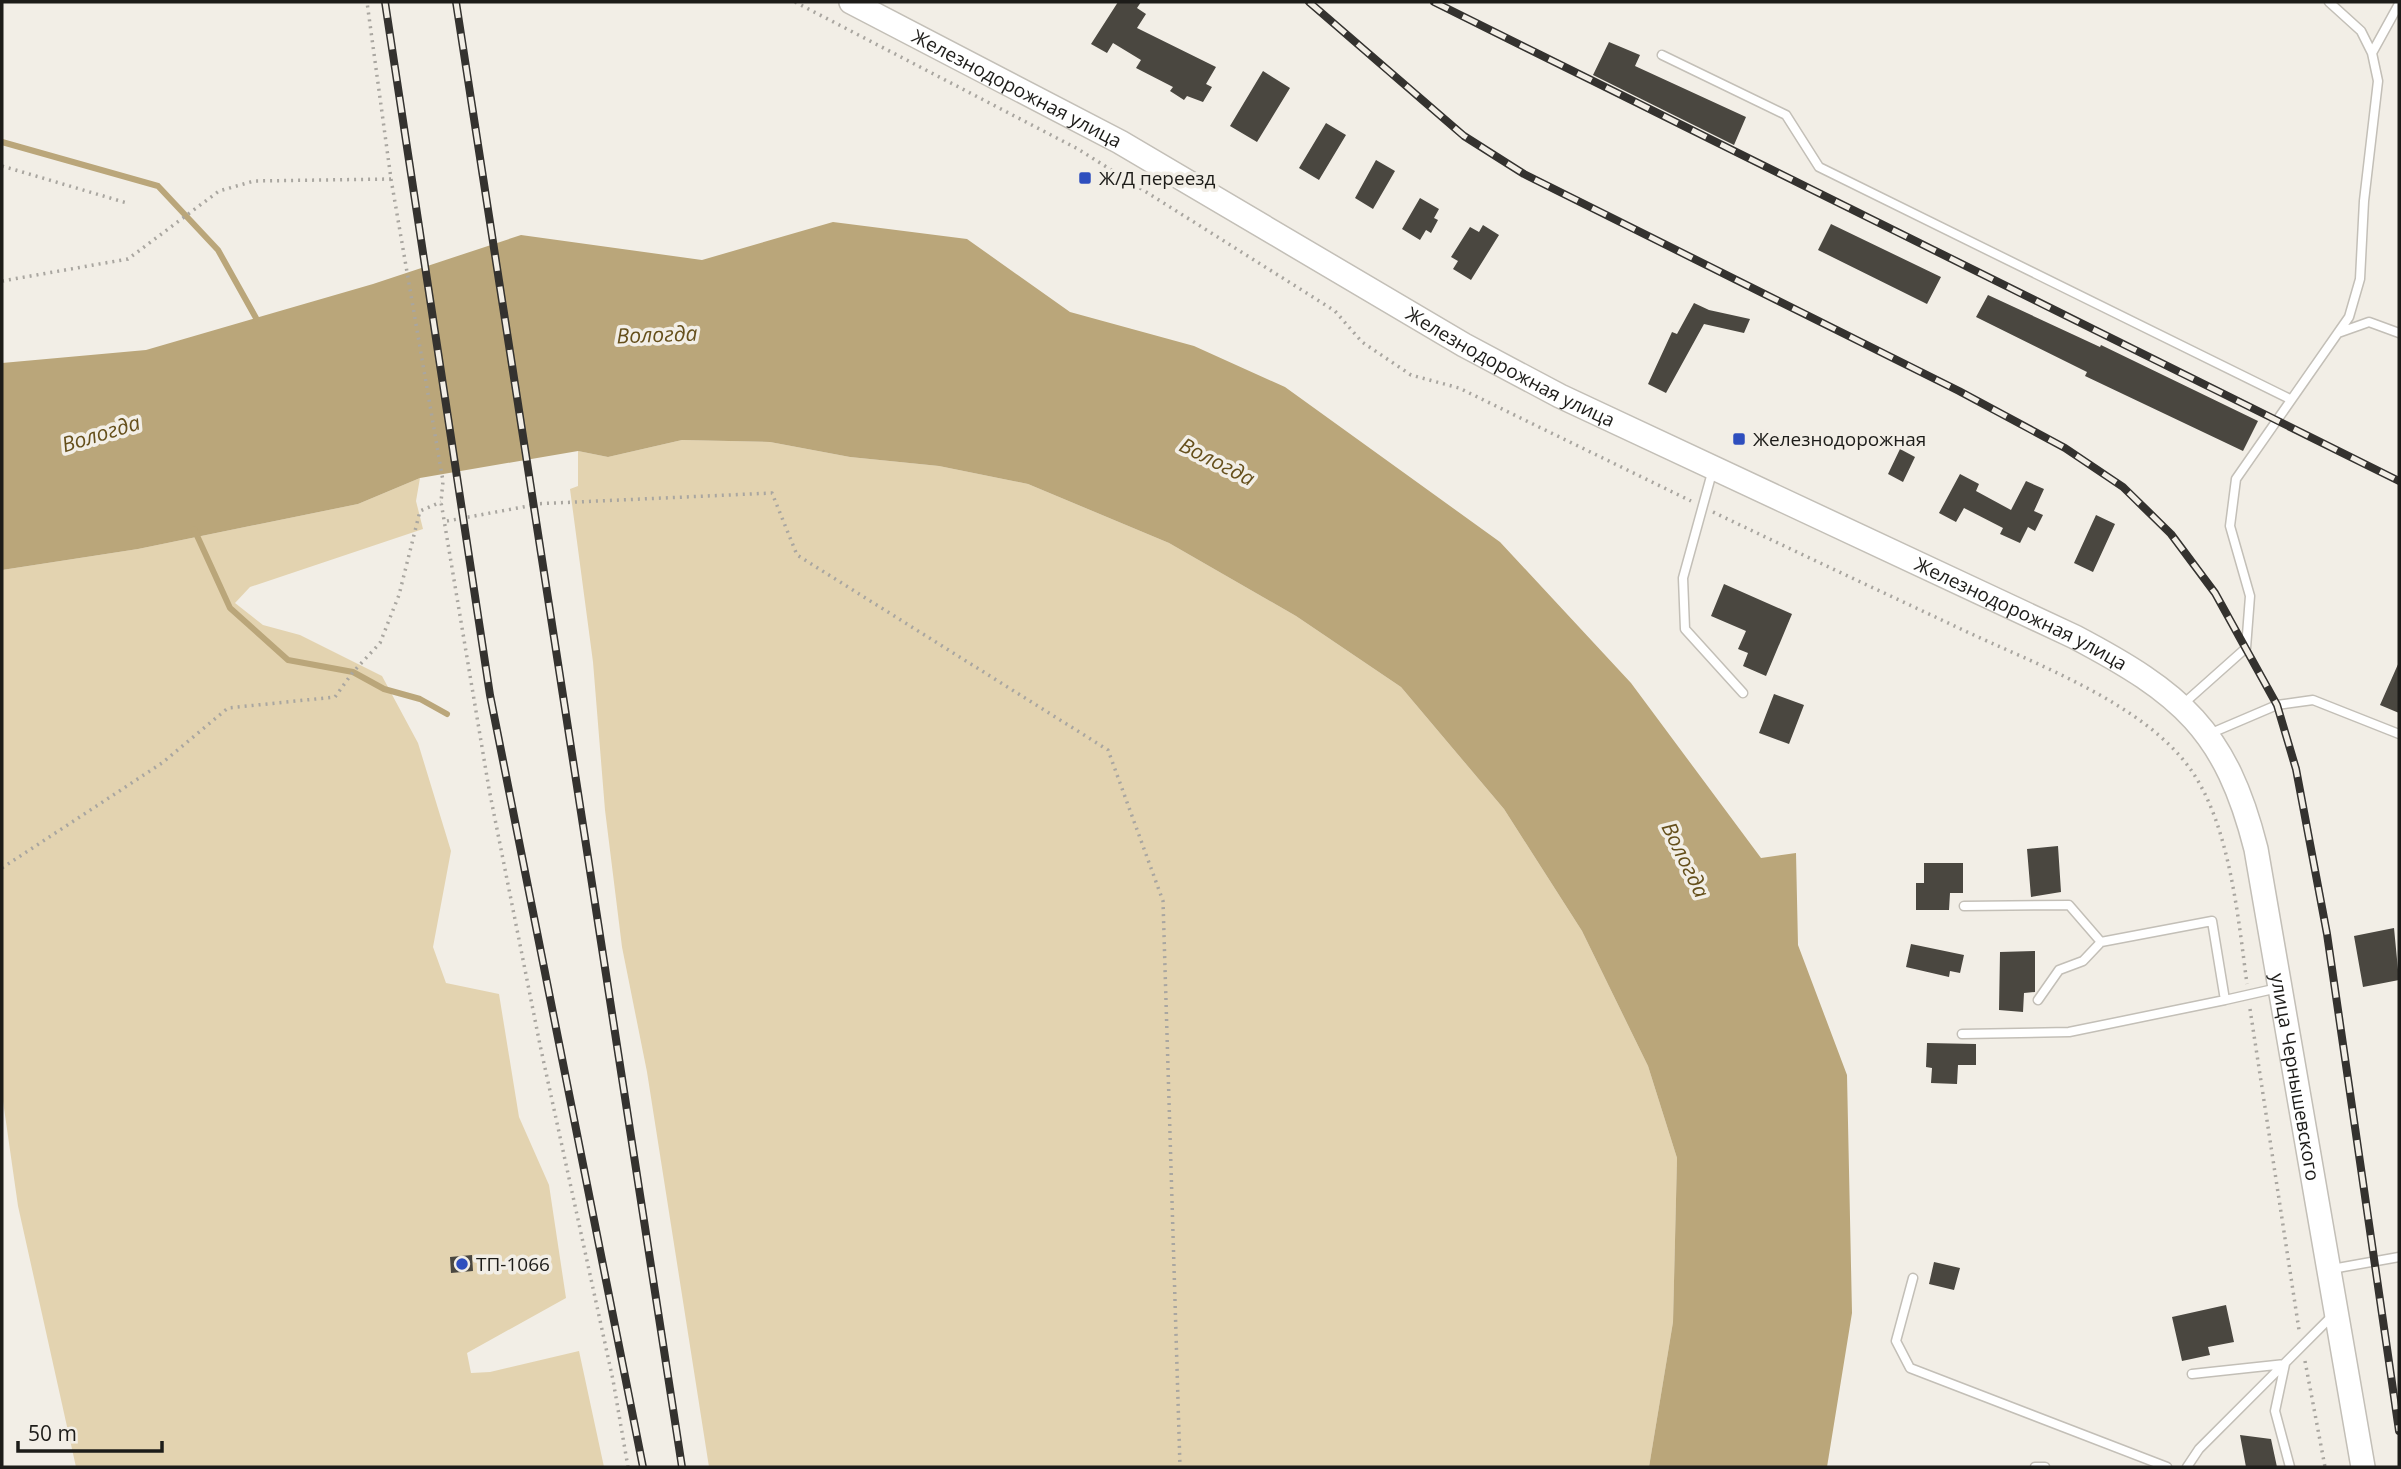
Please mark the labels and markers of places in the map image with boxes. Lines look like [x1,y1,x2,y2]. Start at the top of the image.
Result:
place label: Ж/Д переезд [1099,165,1215,191]
marker: Ж/Д переезд [1077,170,1093,186]
place label: Железнодорожная [1753,426,1926,452]
marker: Железнодорожная [1731,431,1747,447]
place label: ТП-1066 [476,1251,550,1277]
marker: ТП-1066 [454,1256,470,1272]

